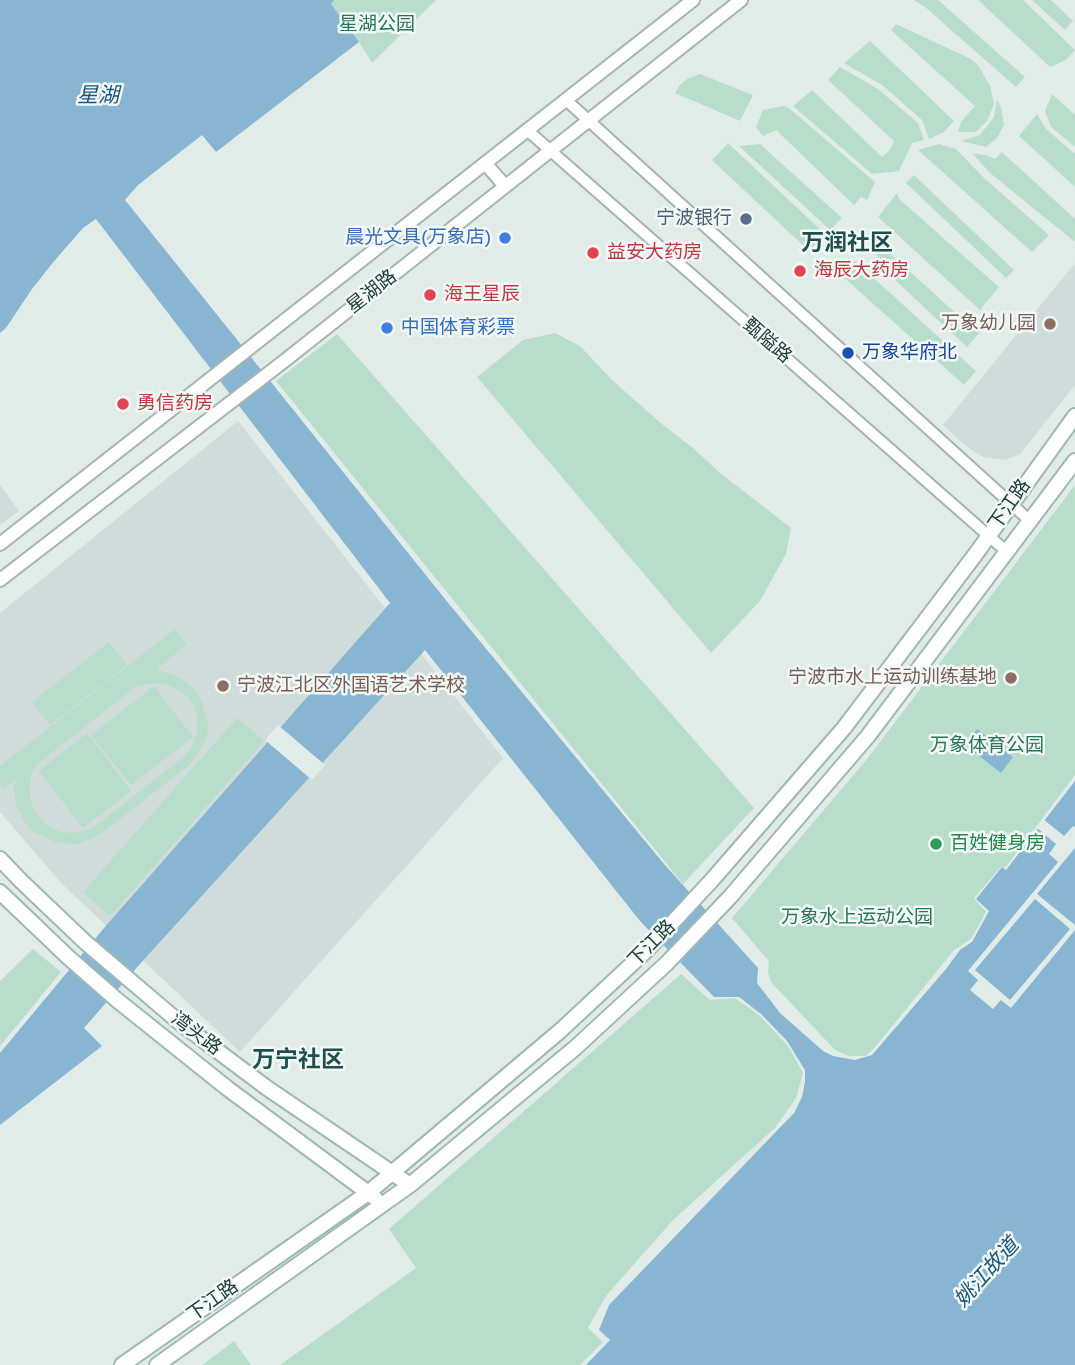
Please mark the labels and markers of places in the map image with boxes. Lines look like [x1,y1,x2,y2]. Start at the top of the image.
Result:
place label: 宁波银行 [656,208,732,230]
marker: 宁波银行 [738,211,754,227]
place label: 晨光文具(万象店) [345,227,491,249]
marker: 晨光文具(万象店) [497,230,513,246]
place label: 益安大药房 [607,242,702,264]
marker: 益安大药房 [585,245,601,261]
place label: 海辰大药房 [814,260,909,282]
marker: 海辰大药房 [792,263,808,279]
place label: 海王星辰 [444,284,520,306]
marker: 海王星辰 [422,287,438,303]
place label: 万象幼儿园 [941,313,1036,335]
marker: 万象幼儿园 [1042,316,1058,332]
place label: 中国体育彩票 [401,317,515,339]
marker: 中国体育彩票 [379,320,395,336]
place label: 万象华府北 [862,342,957,364]
marker: 万象华府北 [840,345,856,361]
place label: 勇信药房 [137,393,213,415]
marker: 勇信药房 [115,396,131,412]
place label: 宁波市水上运动训练基地 [788,667,997,689]
marker: 宁波市水上运动训练基地 [1003,670,1019,686]
place label: 宁波江北区外国语艺术学校 [237,675,465,697]
marker: 宁波江北区外国语艺术学校 [215,678,231,694]
place label: 百姓健身房 [950,833,1045,855]
marker: 百姓健身房 [928,836,944,852]

